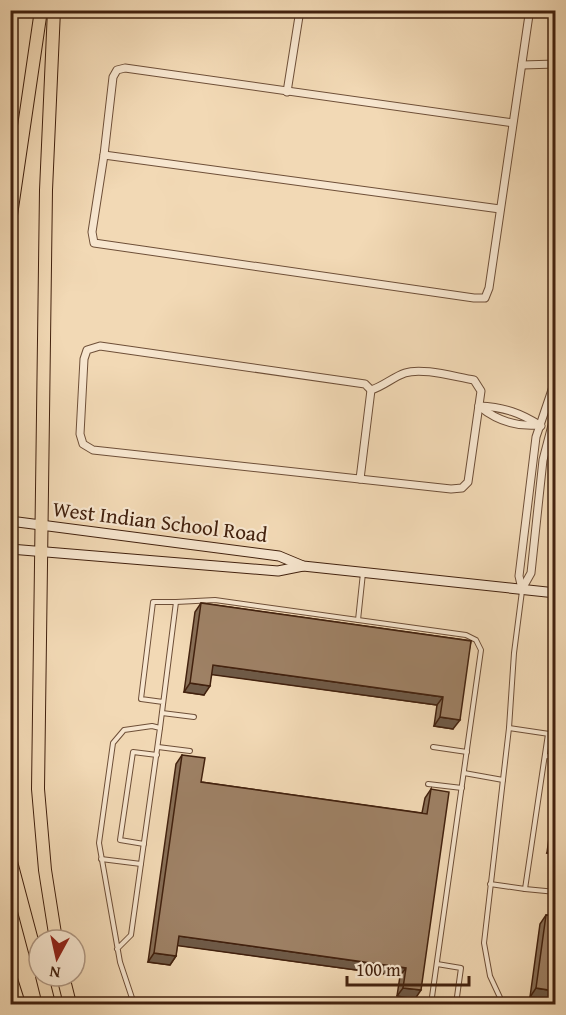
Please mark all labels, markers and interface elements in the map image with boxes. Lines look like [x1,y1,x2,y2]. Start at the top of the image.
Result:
street label: West Indian School Road [51,493,270,550]
north arrow [27,928,87,988]
scale bar [347,949,468,987]
text: 100 m [356,956,401,983]
text: N [48,960,62,985]

